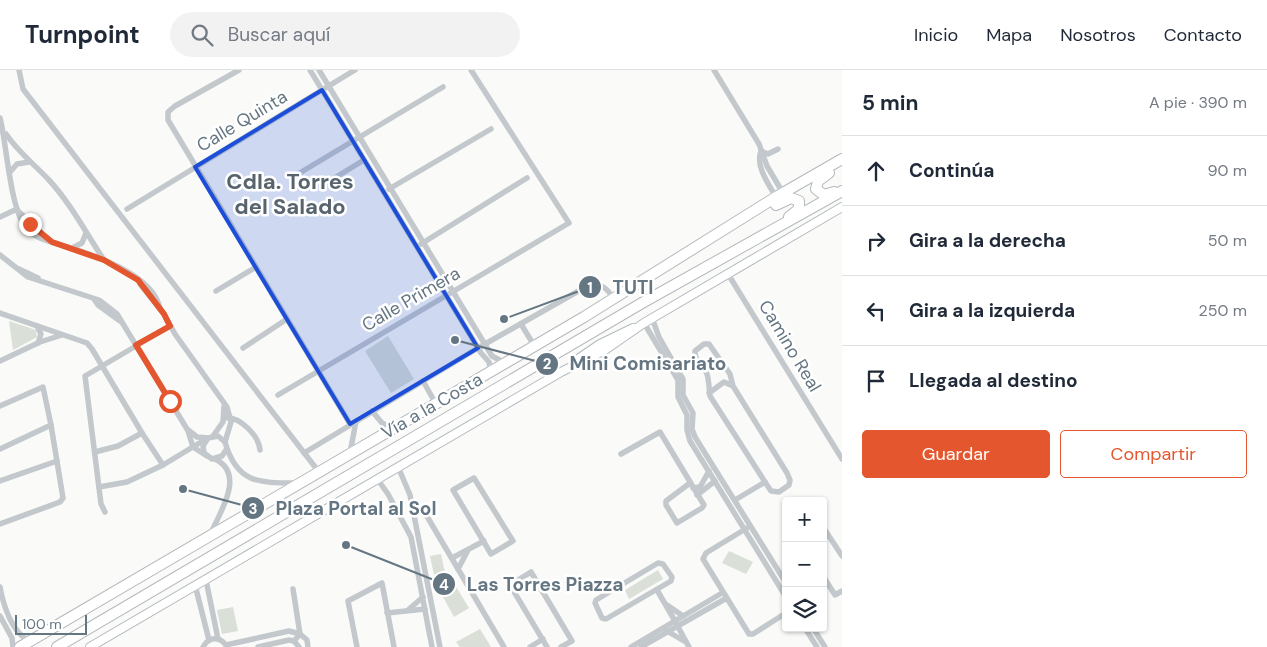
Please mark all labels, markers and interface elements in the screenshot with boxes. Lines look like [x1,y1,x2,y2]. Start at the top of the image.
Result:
search box [170,12,520,57]
text: Turnpoint [25,19,140,50]
icon: search [188,21,216,49]
text: Buscar aquí [228,22,330,47]
text: Inicio [914,23,958,47]
text: Mapa [986,23,1032,47]
text: Nosotros [1060,23,1136,47]
text: Contacto [1164,23,1242,47]
street label: Calle Quinta [192,85,292,157]
text: 5 min [862,89,918,117]
text: A pie · 390 m [1149,92,1247,113]
icon: ahead [862,157,890,185]
text: Continúa [909,158,994,183]
text: 90 m [1207,160,1247,181]
district label: Cdla. Torres del Salado [226,167,354,221]
route end [19,213,42,236]
icon: right [862,227,890,255]
text: Gira a la derecha [909,228,1066,253]
text: 50 m [1208,230,1247,251]
street label: Calle Primera [357,261,465,337]
callout: TUTI [577,270,663,304]
text: TUTI [613,275,653,300]
text: 1 [587,278,593,298]
street label: Camino Real [753,296,827,396]
icon: left [862,297,890,325]
text: Gira a la izquierda [909,298,1075,323]
text: 250 m [1199,300,1247,321]
callout: Mini Comisariato [534,347,736,381]
text: Mini Comisariato [570,351,726,376]
text: 2 [543,354,552,374]
street label: Vía a la Costa [377,367,487,445]
icon: arrive [862,367,890,395]
text: Llegada al destino [909,368,1078,393]
route start [159,390,182,413]
button: Guardar [862,430,1050,478]
button: Compartir [1060,430,1247,478]
callout: Plaza Portal al Sol [240,491,446,525]
text: Plaza Portal al Sol [275,496,437,521]
map controls [782,497,827,632]
button: + [782,497,827,542]
text: 3 [248,499,258,519]
button: − [782,542,827,587]
callout: Las Torres Piazza [431,567,633,601]
text: Las Torres Piazza [467,572,623,597]
text: 4 [439,575,449,595]
button: layers [782,587,827,632]
scale bar [15,612,88,635]
text: 100 m [22,615,62,633]

